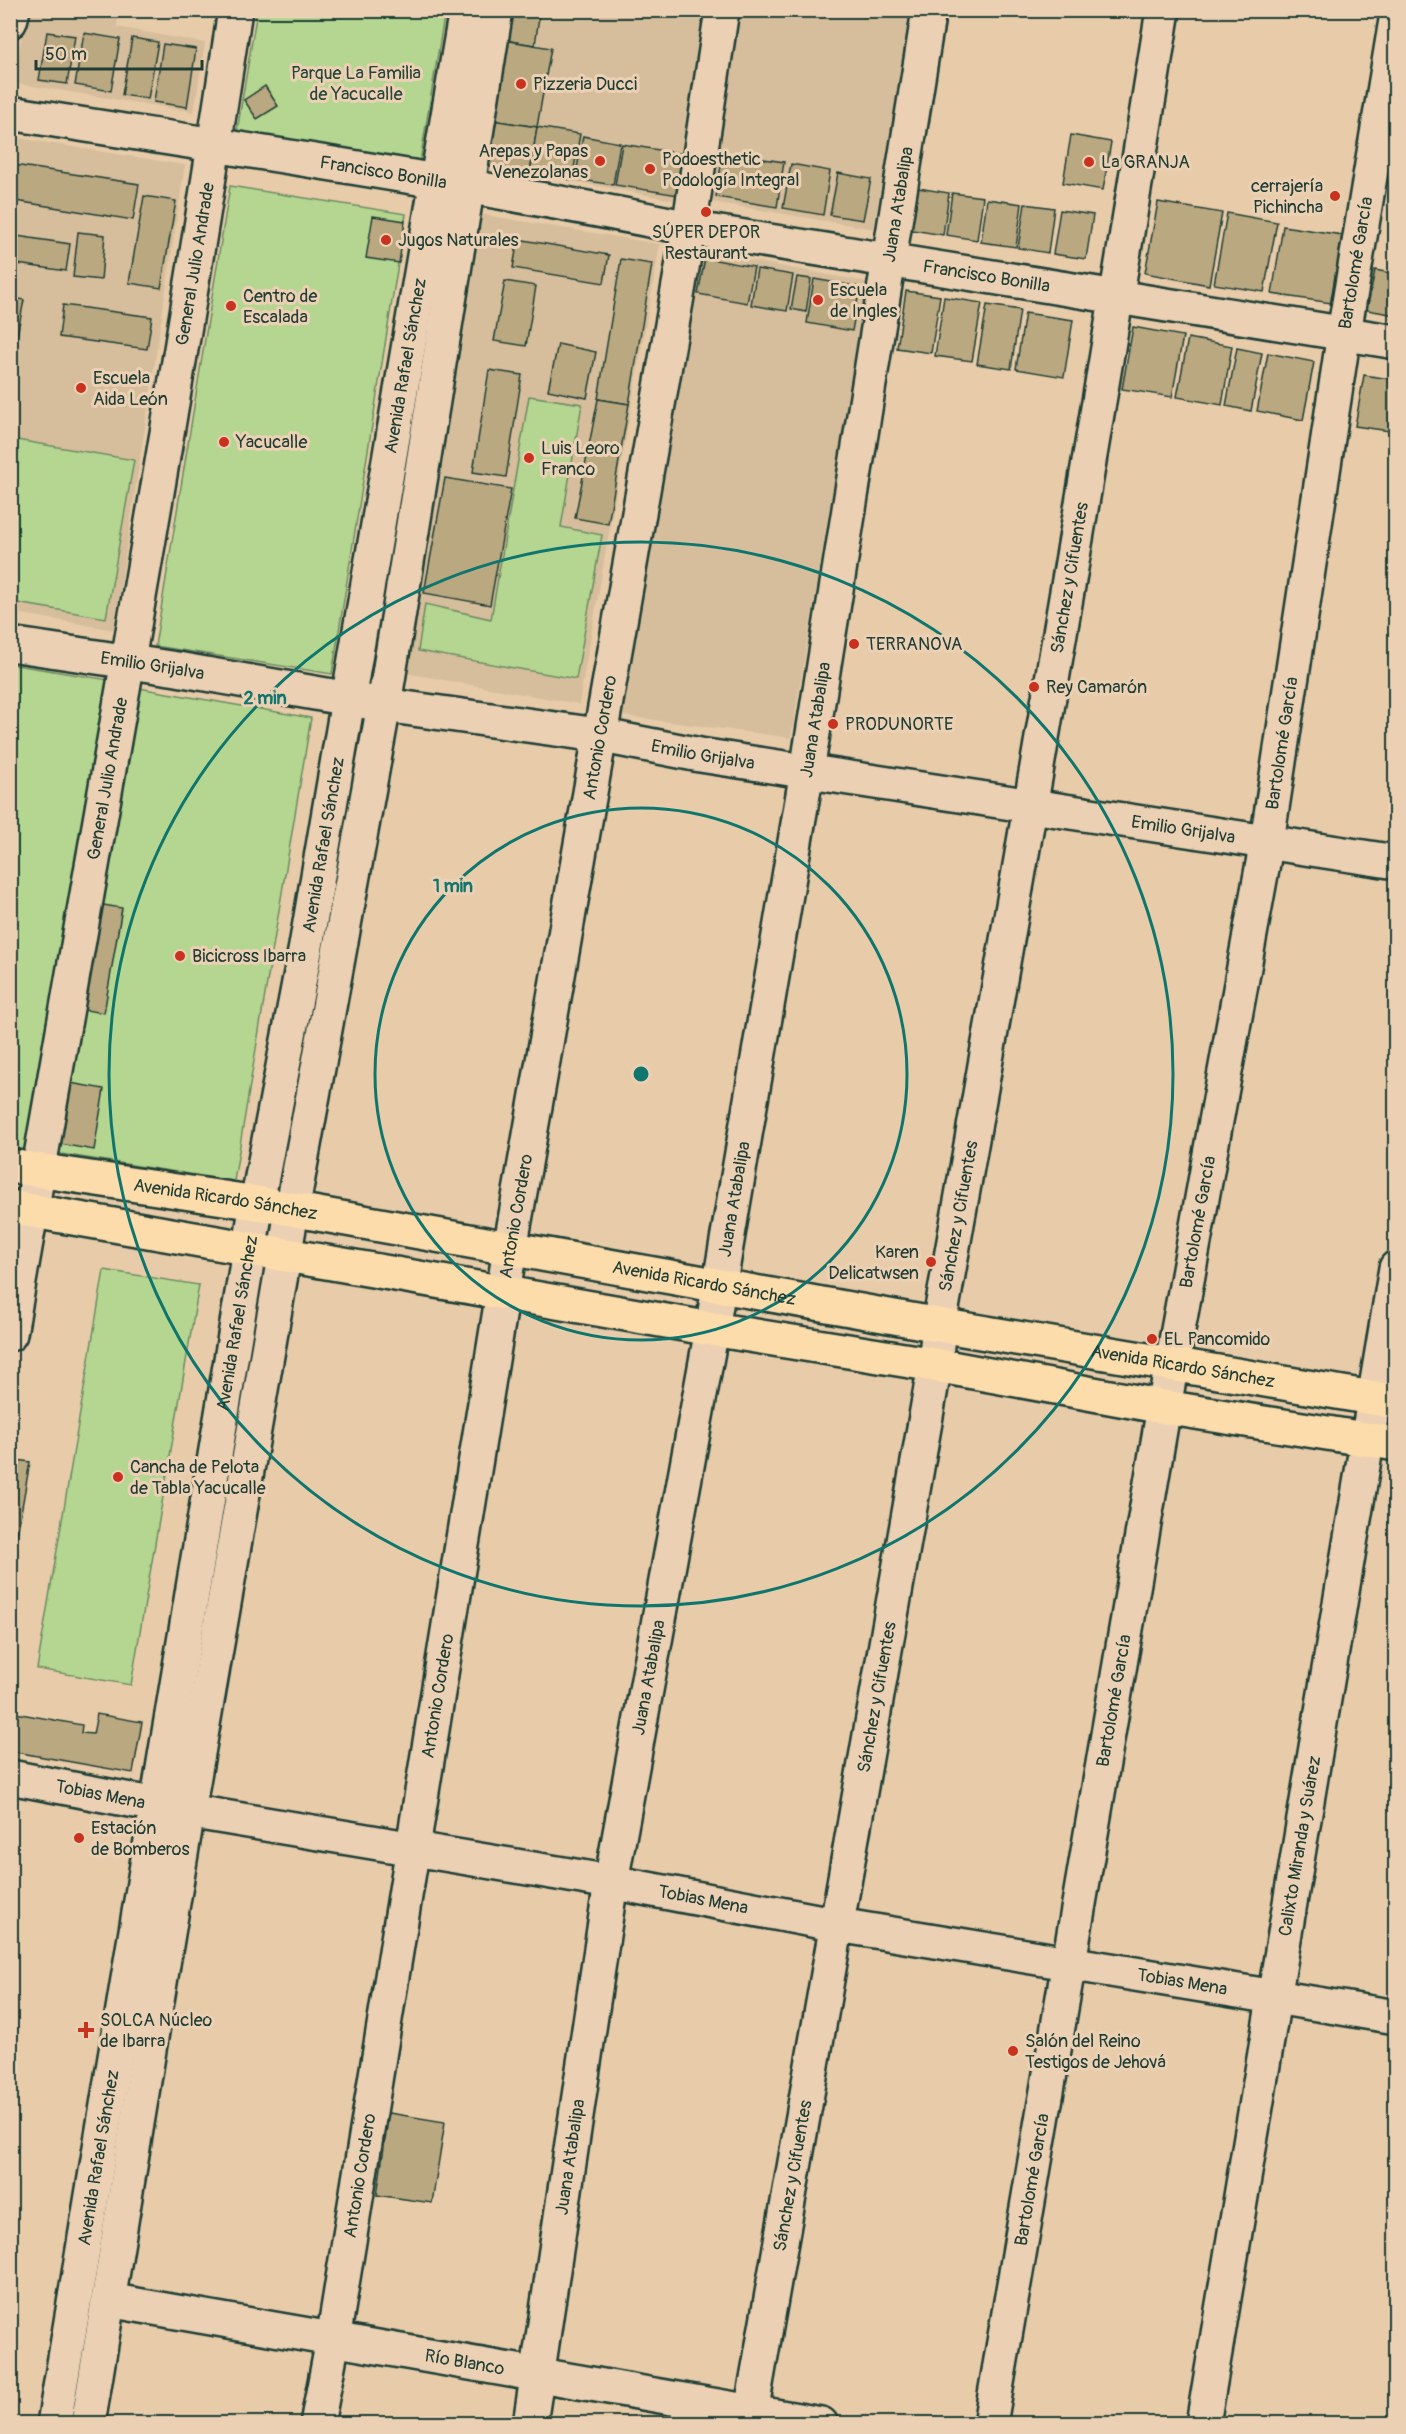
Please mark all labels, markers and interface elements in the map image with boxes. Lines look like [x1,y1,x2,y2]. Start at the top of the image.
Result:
scale bar [36,33,202,71]
text: 50 m [45,43,87,66]
park label: Parque La Familia de Yacucalle [291,62,421,106]
place label: Pizzeria Ducci [533,73,637,96]
marker: Pizzeria Ducci [514,77,528,91]
place label: Arepas y Papas Venezolanas [478,140,588,184]
street label: Juana Atabalipa [877,145,918,264]
place label: Podoesthetic Podología Integral [662,148,799,192]
street label: Francisco Bonilla [318,150,449,194]
place label: La GRANJA [1101,151,1190,174]
marker: Arepas y Papas Venezolanas [593,154,607,168]
marker: La GRANJA [1082,155,1096,169]
marker: Podoesthetic Podología Integral [643,162,657,176]
place label: cerrajería Pichincha [1251,175,1323,219]
street label: General Julio Andrade [170,181,220,347]
marker: cerrajería Pichincha [1328,189,1342,203]
street label: Bartolomé García [1333,195,1378,331]
marker: SÚPER DEPOR Restaurant [699,205,713,219]
place label: SÚPER DEPOR Restaurant [652,221,760,265]
place label: Jugos Naturales [398,229,519,252]
marker: Jugos Naturales [379,233,393,247]
street label: Francisco Bonilla [921,254,1052,298]
street label: Avenida Rafael Sánchez [379,276,431,455]
place label: Escuela de Ingles [830,279,897,323]
place label: Centro de Escalada [243,285,318,329]
marker: Escuela de Ingles [811,293,825,307]
marker: Centro de Escalada [224,299,238,313]
place label: Escuela Aida León [93,367,168,411]
marker: Escuela Aida León [74,381,88,395]
place label: Yacucalle [235,431,307,454]
marker: Yacucalle [217,435,231,449]
place label: Luis Leoro Franco [541,437,620,481]
marker: Luis Leoro Franco [522,451,536,465]
street label: Sánchez y Cifuentes [1045,500,1094,655]
place label: TERRANOVA [866,633,963,656]
marker: TERRANOVA [847,637,861,651]
street label: Emilio Grijalva [99,646,206,685]
street label: Juana Atabalipa [795,660,836,780]
street label: Antonio Cordero [577,673,622,802]
street label: Bartolomé García [1260,675,1303,811]
place label: Rey Camarón [1046,676,1147,699]
marker: Rey Camarón [1027,680,1041,694]
text: 2 min [243,687,287,710]
street label: General Julio Andrade [82,695,133,862]
place label: PRODUNORTE [845,713,953,736]
marker: PRODUNORTE [826,717,840,731]
street label: Emilio Grijalva [649,734,757,775]
street label: Avenida Rafael Sánchez [297,755,350,934]
street label: Emilio Grijalva [1130,810,1237,849]
text: 1 min [433,875,473,898]
place label: Bicicross Ibarra [192,945,306,968]
marker: Bicicross Ibarra [173,949,187,963]
centre of rings [631,1064,651,1084]
street label: Juana Atabalipa [713,1139,755,1259]
street label: Sánchez y Cifuentes [934,1139,983,1294]
street label: Antonio Cordero [494,1152,538,1280]
street label: Bartolomé García [1174,1154,1221,1290]
street label: Avenida Ricardo Sánchez [132,1173,319,1225]
street label: Avenida Rafael Sánchez [211,1234,263,1413]
place label: Karen Delicatwsen [828,1241,919,1285]
street label: Avenida Ricardo Sánchez [611,1255,798,1311]
marker: Karen Delicatwsen [924,1255,938,1269]
place label: EL Pancomido [1164,1328,1271,1351]
marker: EL Pancomido [1145,1332,1159,1346]
street label: Avenida Ricardo Sánchez [1089,1339,1277,1393]
place label: Cancha de Pelota de Tabla Yacucalle [130,1456,266,1500]
marker: Cancha de Pelota de Tabla Yacucalle [111,1470,125,1484]
street label: Juana Atabalipa [627,1618,670,1737]
street label: Sánchez y Cifuentes [852,1620,901,1775]
street label: Antonio Cordero [416,1632,459,1760]
street label: Bartolomé García [1091,1632,1136,1769]
street label: Calixto Miranda y Suárez [1273,1754,1326,1938]
street label: Tobias Mena [53,1774,147,1814]
place label: Estación de Bomberos [91,1817,190,1861]
marker: Estación de Bomberos [72,1831,86,1845]
street label: Tobias Mena [656,1880,750,1919]
street label: Tobias Mena [1135,1963,1229,2001]
place label: SOLCA Núcleo de Ibarra [100,2009,213,2053]
marker: SOLCA Núcleo de Ibarra [77,2021,95,2039]
place label: Salón del Reino Testigos de Jehová [1025,2030,1166,2074]
marker: Salón del Reino Testigos de Jehová [1006,2044,1020,2058]
street label: Avenida Rafael Sánchez [72,2068,124,2247]
street label: Juana Atabalipa [550,2097,590,2216]
street label: Sánchez y Cifuentes [768,2098,817,2253]
street label: Antonio Cordero [338,2111,381,2240]
street label: Bartolomé García [1009,2111,1054,2248]
street label: Río Blanco [423,2344,507,2380]

